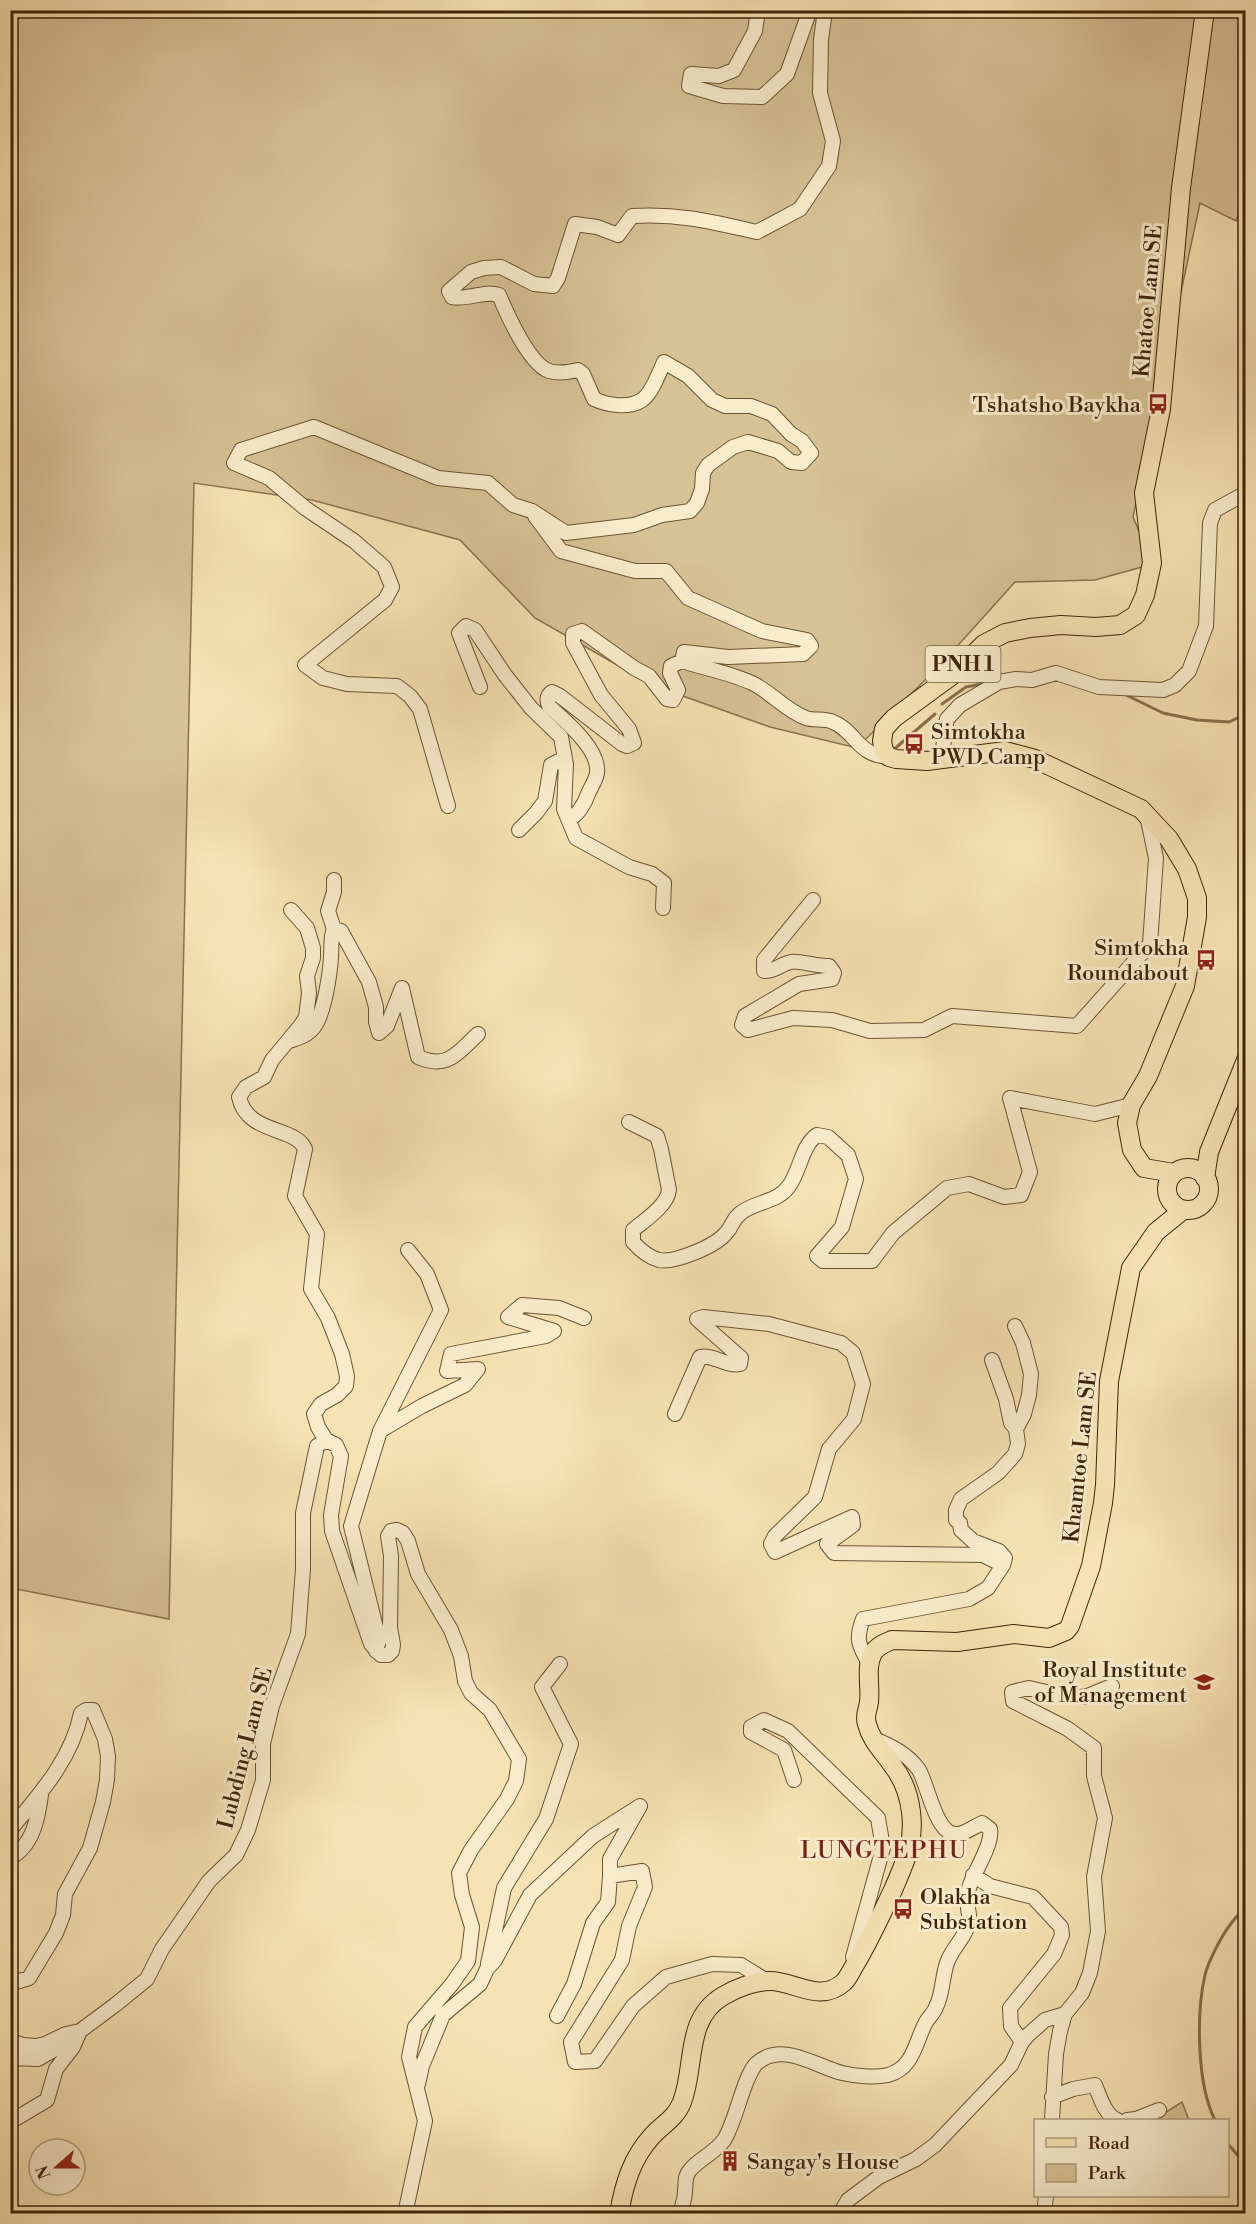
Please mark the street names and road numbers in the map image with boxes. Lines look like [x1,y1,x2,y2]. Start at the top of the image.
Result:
street label: Khatoe Lam SE [1128,224,1169,379]
road number: PNH 1 [926,646,1000,682]
street label: Khamtoe Lam SE [1058,1370,1103,1544]
street label: Lubding Lam SE [212,1665,279,1832]

